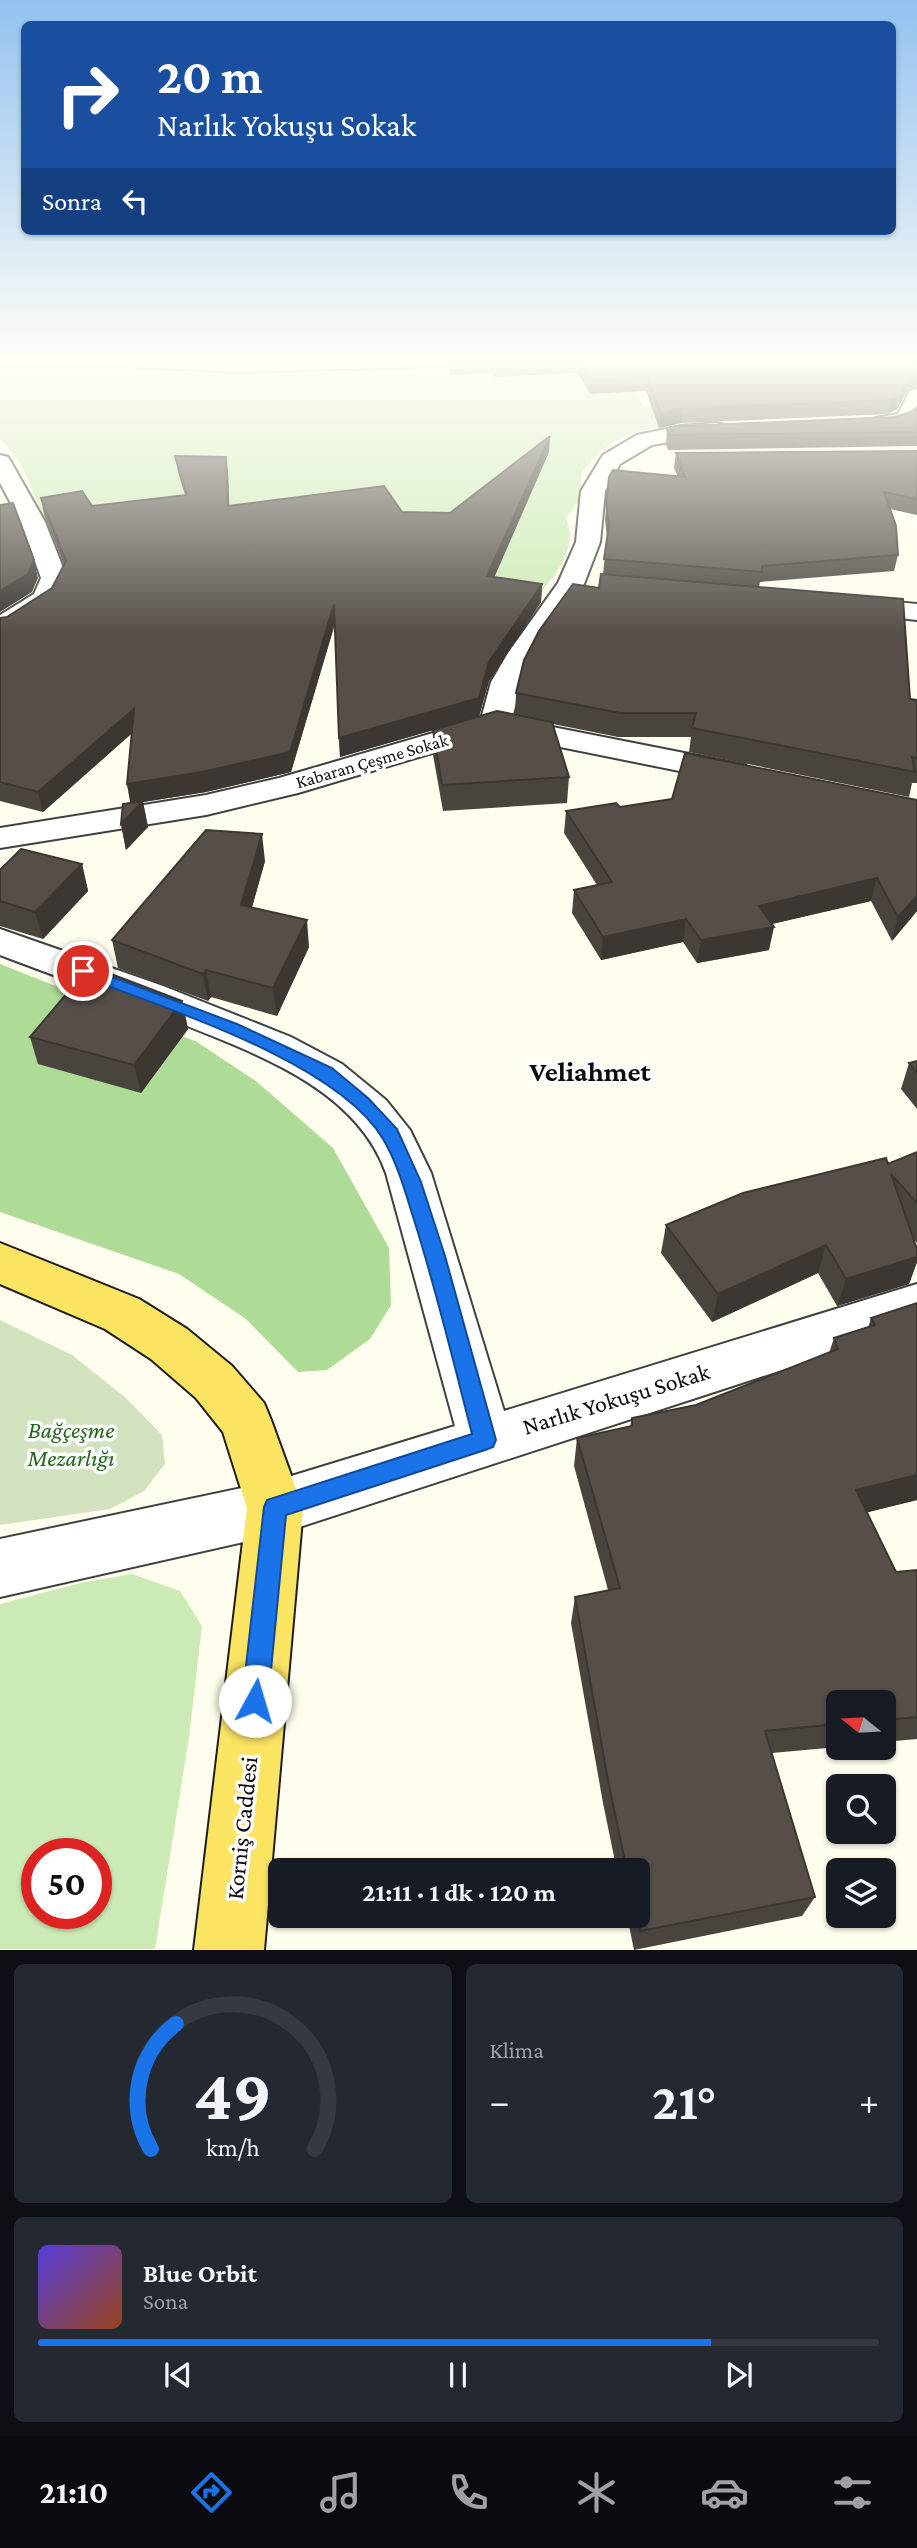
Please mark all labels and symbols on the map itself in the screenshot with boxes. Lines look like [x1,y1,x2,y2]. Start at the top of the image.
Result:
street label: Kabaran Çeşme Sokak [294,730,451,792]
pin [53,941,113,1001]
district label: Veliahmet [528,1056,651,1087]
street label: Narlık Yokuşu Sokak [519,1357,713,1440]
park label: Bağçeşme Mezarlığı [26,1416,115,1471]
position arrow [218,1664,292,1738]
north arrow [826,1690,896,1760]
street label: Korniş Caddesi [221,1755,262,1901]
speed limit sign: 50 [21,1838,112,1929]

